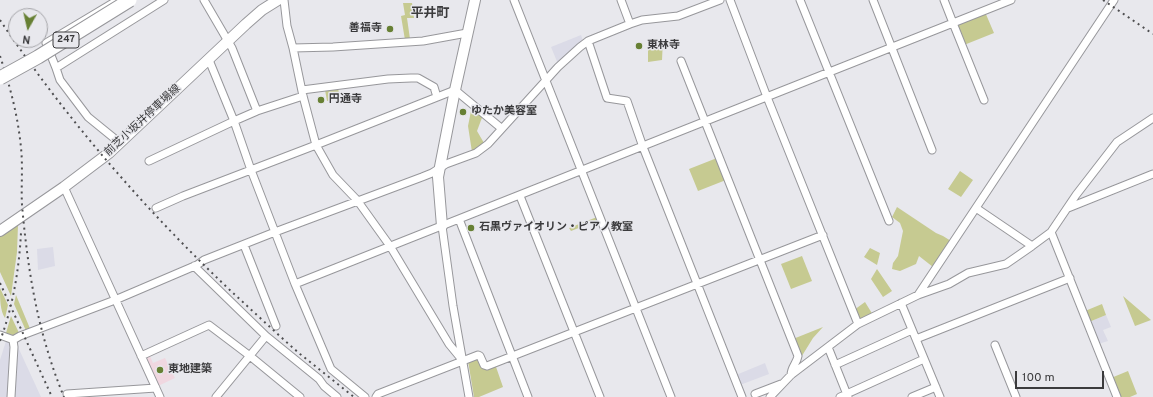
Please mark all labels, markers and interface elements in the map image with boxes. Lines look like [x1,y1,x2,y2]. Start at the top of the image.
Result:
district label: 平井町 [411,6,449,22]
north arrow [8,8,48,48]
place label: 善福寺 [349,22,382,36]
marker: 善福寺 [385,24,395,34]
text: N [22,31,31,46]
road number: 247 [53,32,79,48]
place label: 東林寺 [647,39,680,53]
marker: 東林寺 [634,41,644,51]
street label: 前芝小坂井停車場線 [102,82,184,160]
place label: 円通寺 [329,93,362,107]
marker: 円通寺 [316,95,326,105]
place label: ゆたか美容室 [471,105,537,119]
marker: ゆたか美容室 [458,107,468,117]
place label: 石黒ヴァイオリン・ピアノ教室 [479,221,633,235]
marker: 石黒ヴァイオリン・ピアノ教室 [466,223,476,233]
place label: 東地建築 [168,363,212,377]
scale bar [1017,363,1106,389]
marker: 東地建築 [155,365,165,375]
text: 100 m [1022,370,1055,386]

